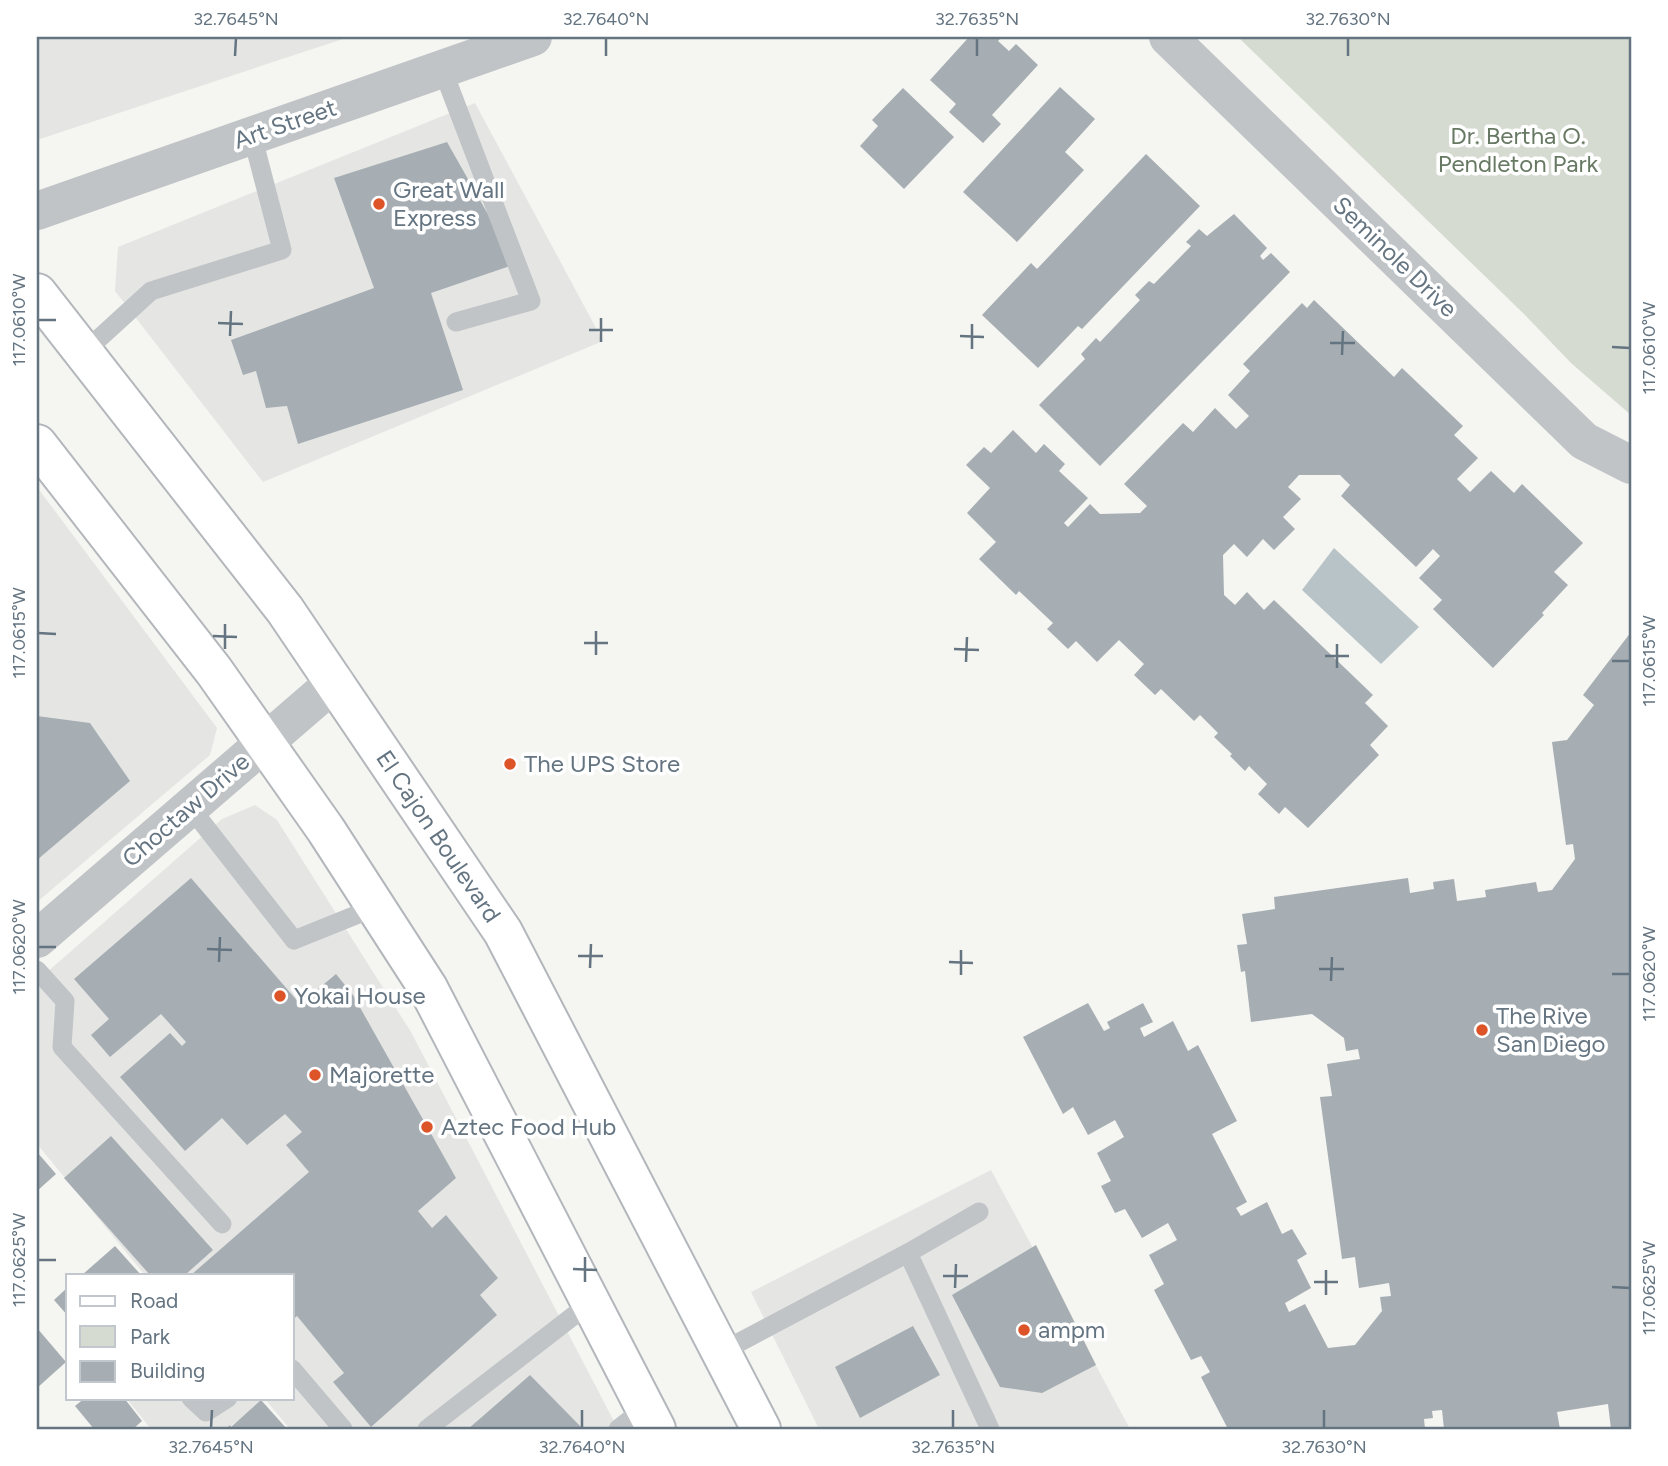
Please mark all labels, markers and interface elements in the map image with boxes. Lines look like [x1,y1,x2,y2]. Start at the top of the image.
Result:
text: 32.7645°N [193,8,279,30]
text: 32.7640°N [563,8,649,30]
text: 32.7635°N [935,8,1019,30]
text: 32.7630°N [1305,8,1391,30]
street label: Art Street [230,92,340,155]
park label: Dr. Bertha O. Pendleton Park [1438,121,1599,178]
place label: Great Wall Express [393,175,505,232]
street label: Seminole Drive [1327,190,1463,323]
marker: Great Wall Express [371,196,387,212]
text: 117.0610°W [8,273,30,366]
text: 117.0610°W [1638,301,1660,394]
text: 117.0615°W [8,586,30,679]
text: 117.0615°W [1638,614,1660,707]
street label: El Cajon Boulevard [370,745,507,928]
street label: Choctaw Drive [116,747,255,873]
place label: The UPS Store [524,749,680,778]
marker: The UPS Store [502,756,518,772]
text: 117.0620°W [8,899,30,995]
text: 117.0620°W [1638,926,1660,1022]
place label: Yokai House [294,981,426,1010]
marker: Yokai House [272,988,288,1004]
place label: The Rive San Diego [1496,1001,1606,1058]
marker: The Rive San Diego [1474,1022,1490,1038]
place label: Majorette [329,1060,434,1089]
marker: Majorette [307,1067,323,1083]
place label: Aztec Food Hub [441,1112,616,1141]
marker: Aztec Food Hub [419,1119,435,1135]
text: 117.0625°W [8,1212,30,1307]
text: 117.0625°W [1638,1240,1660,1335]
legend [66,1274,294,1400]
text: Road [130,1288,178,1313]
place label: ampm [1038,1315,1105,1344]
marker: ampm [1016,1322,1032,1338]
text: Park [130,1324,171,1349]
text: Building [130,1358,205,1383]
text: 32.7645°N [168,1436,254,1458]
text: 32.7640°N [539,1436,625,1458]
text: 32.7635°N [911,1436,995,1458]
text: 32.7630°N [1281,1436,1367,1458]

